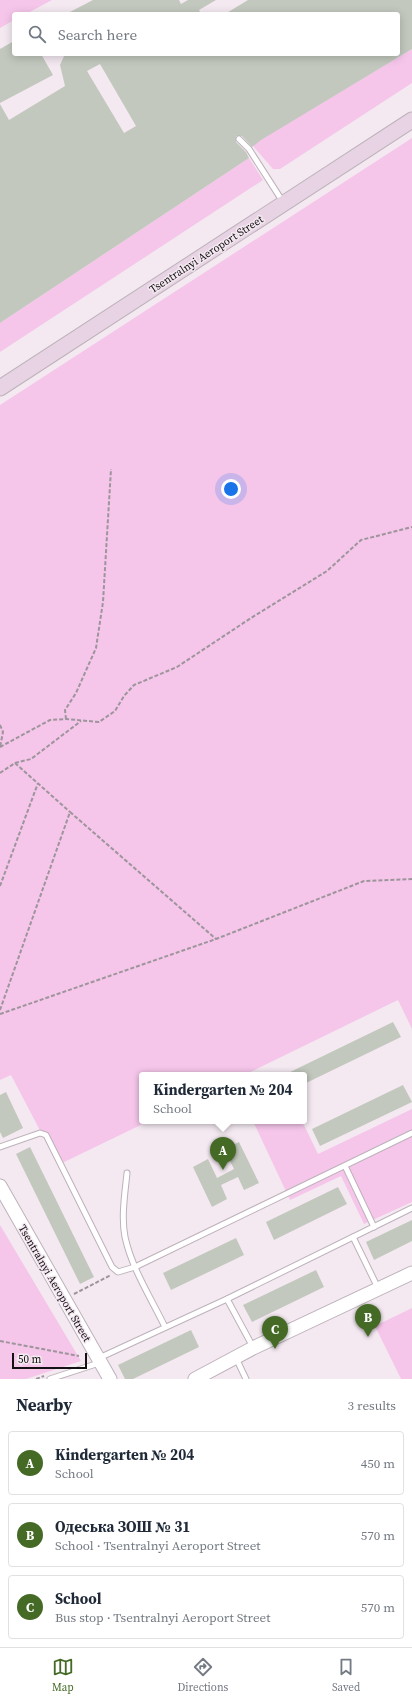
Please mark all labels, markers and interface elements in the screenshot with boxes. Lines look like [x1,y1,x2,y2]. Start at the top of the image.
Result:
search box [12,12,400,56]
icon: search [26,23,48,45]
text: Search here [58,24,137,45]
street label: Tsentralnyi Aeroport Street [146,212,266,297]
your location [221,479,241,499]
popup [139,1072,307,1124]
text: Kindergarten № 204 [153,1079,293,1100]
text: School [153,1100,192,1117]
pin: A [210,1137,236,1170]
street label: Tsentralnyi Aeroport Street [15,1222,95,1345]
pin: B [355,1304,381,1337]
pin: C [262,1316,288,1349]
scale bar [12,1351,87,1370]
text: 50 m [18,1352,41,1367]
text: Nearby [16,1393,72,1417]
text: 3 results [348,1397,396,1414]
text: Kindergarten № 204 [55,1444,194,1465]
text: A [26,1455,34,1472]
text: 450 m [361,1455,395,1472]
text: School [55,1465,94,1482]
text: Одеська ЗОШ № 31 [55,1516,190,1537]
text: B [26,1527,34,1544]
text: 570 m [361,1527,395,1544]
text: School · Tsentralnyi Aeroport Street [55,1537,261,1554]
text: School [55,1588,102,1609]
text: C [26,1599,34,1616]
text: 570 m [361,1599,395,1616]
text: Bus stop · Tsentralnyi Aeroport Street [55,1609,270,1626]
tab: Map [52,1656,74,1695]
tab: Directions [177,1656,228,1695]
tab: Saved [332,1656,360,1695]

